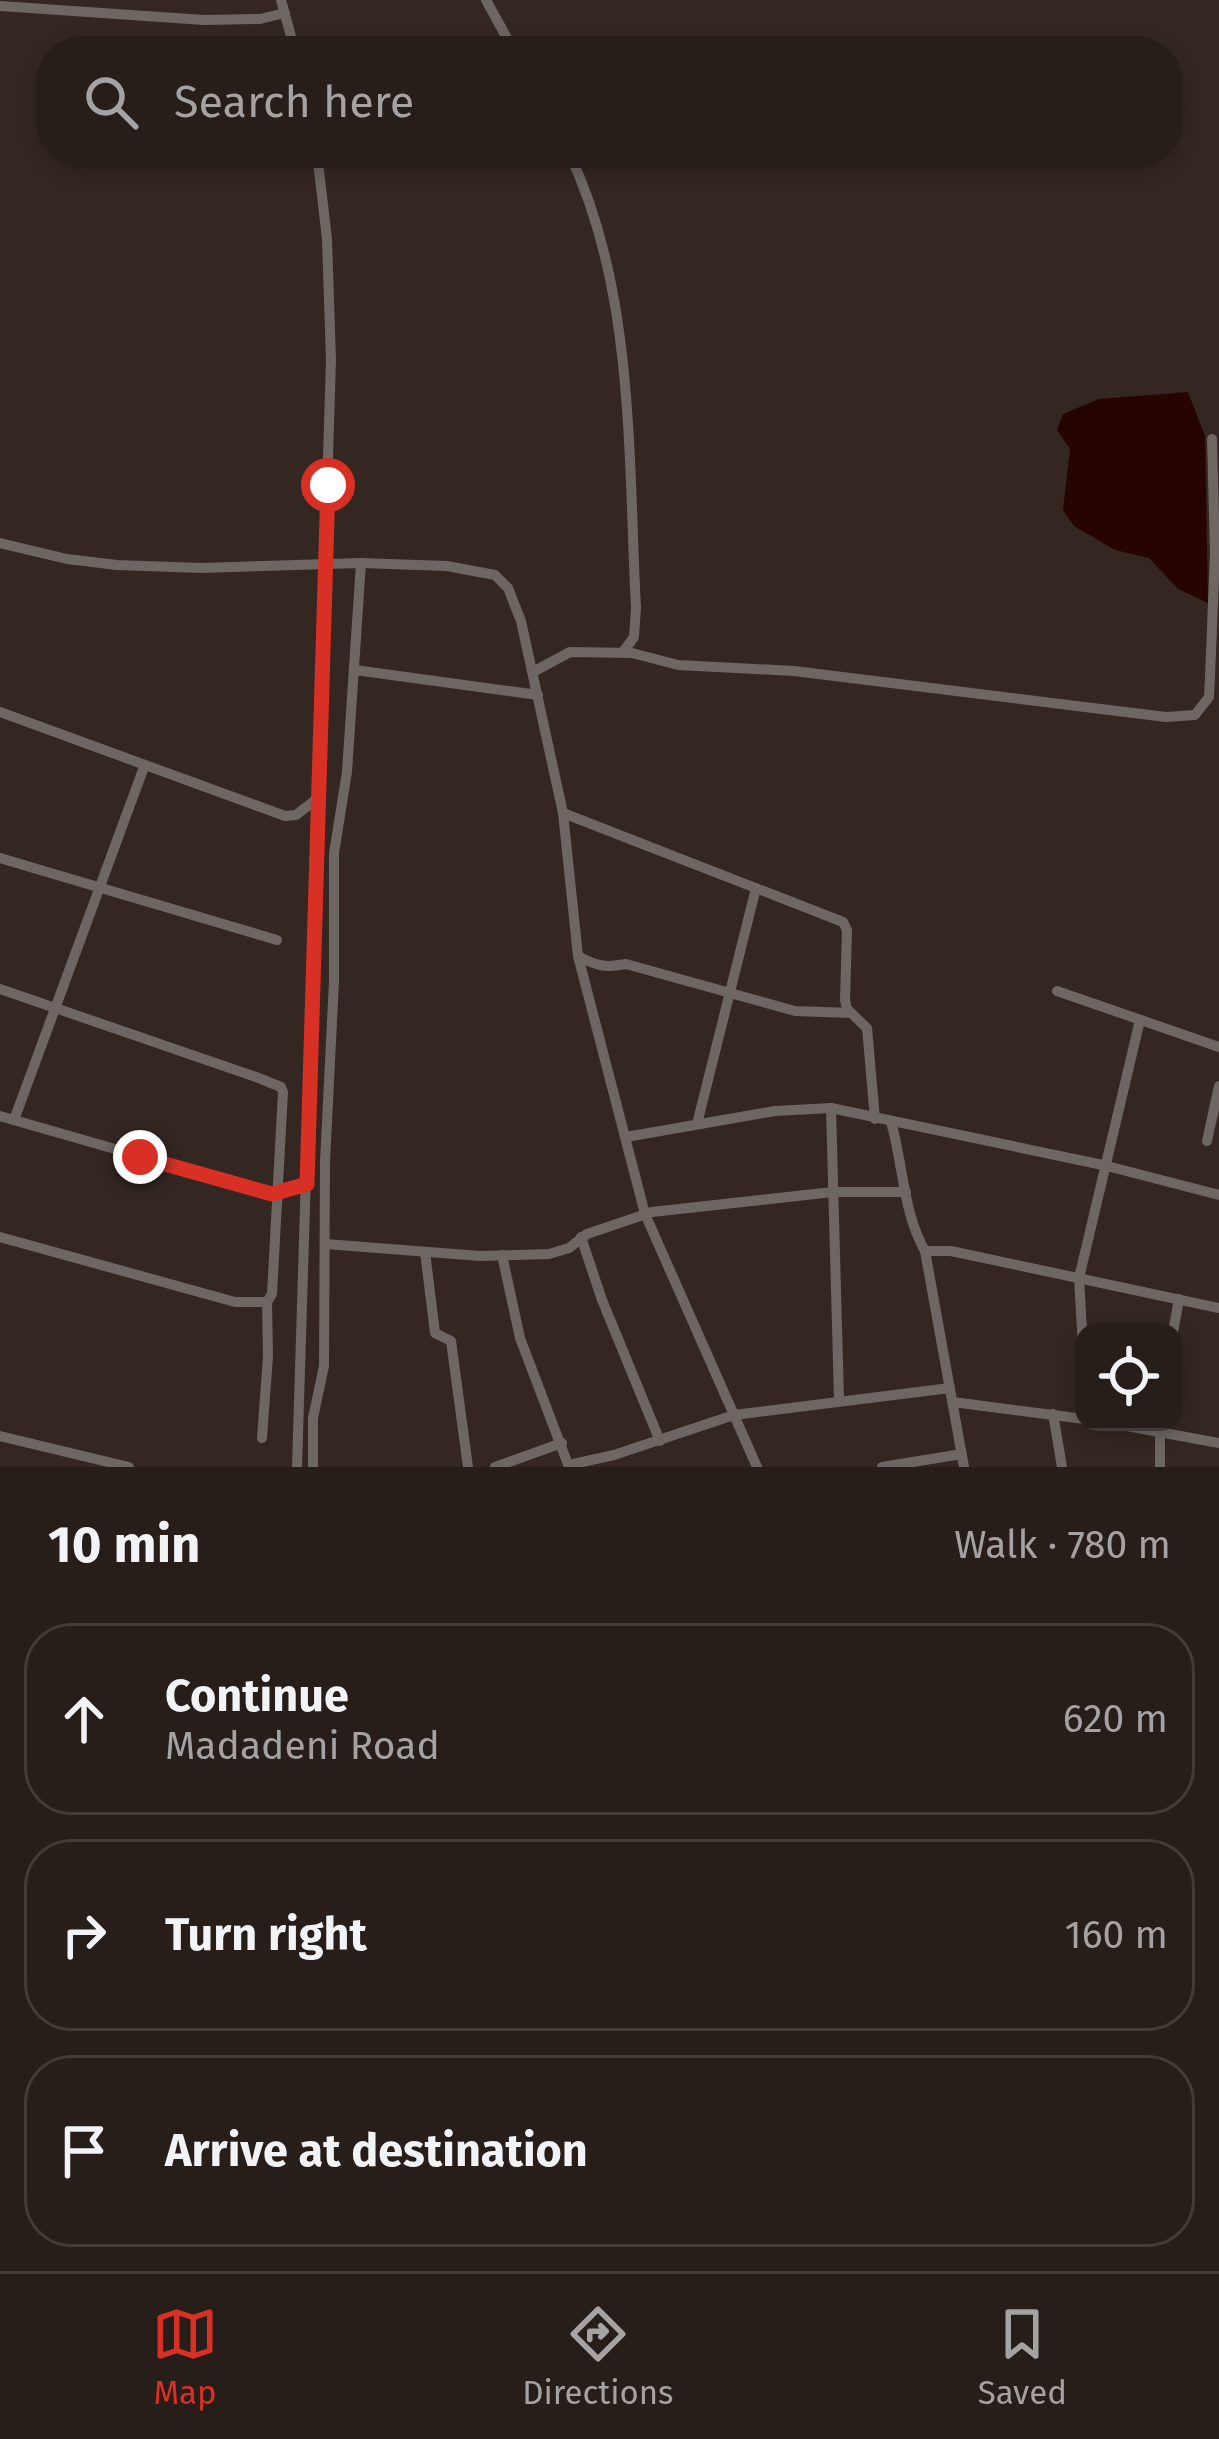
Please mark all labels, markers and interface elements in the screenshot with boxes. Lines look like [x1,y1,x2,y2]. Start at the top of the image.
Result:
search box [36,36,1183,168]
icon: search [78,69,144,135]
text: Search here [174,75,414,129]
route start [301,458,355,512]
route end [113,1130,167,1184]
map controls [1075,1323,1183,1431]
button: locate [1075,1323,1183,1431]
text: 10 min [48,1514,201,1576]
text: Walk · 780 m [954,1522,1171,1568]
text: Continue [165,1669,349,1723]
icon: ahead [51,1686,117,1752]
text: 620 m [1063,1696,1168,1742]
text: Madadeni Road [165,1723,440,1769]
icon: right [51,1902,117,1968]
text: Turn right [165,1908,367,1962]
text: 160 m [1065,1912,1168,1958]
icon: arrive [51,2118,117,2184]
text: Arrive at destination [165,2124,588,2178]
tab: Map [152,2301,218,2413]
tab: Directions [522,2301,674,2413]
tab: Saved [978,2301,1067,2413]

